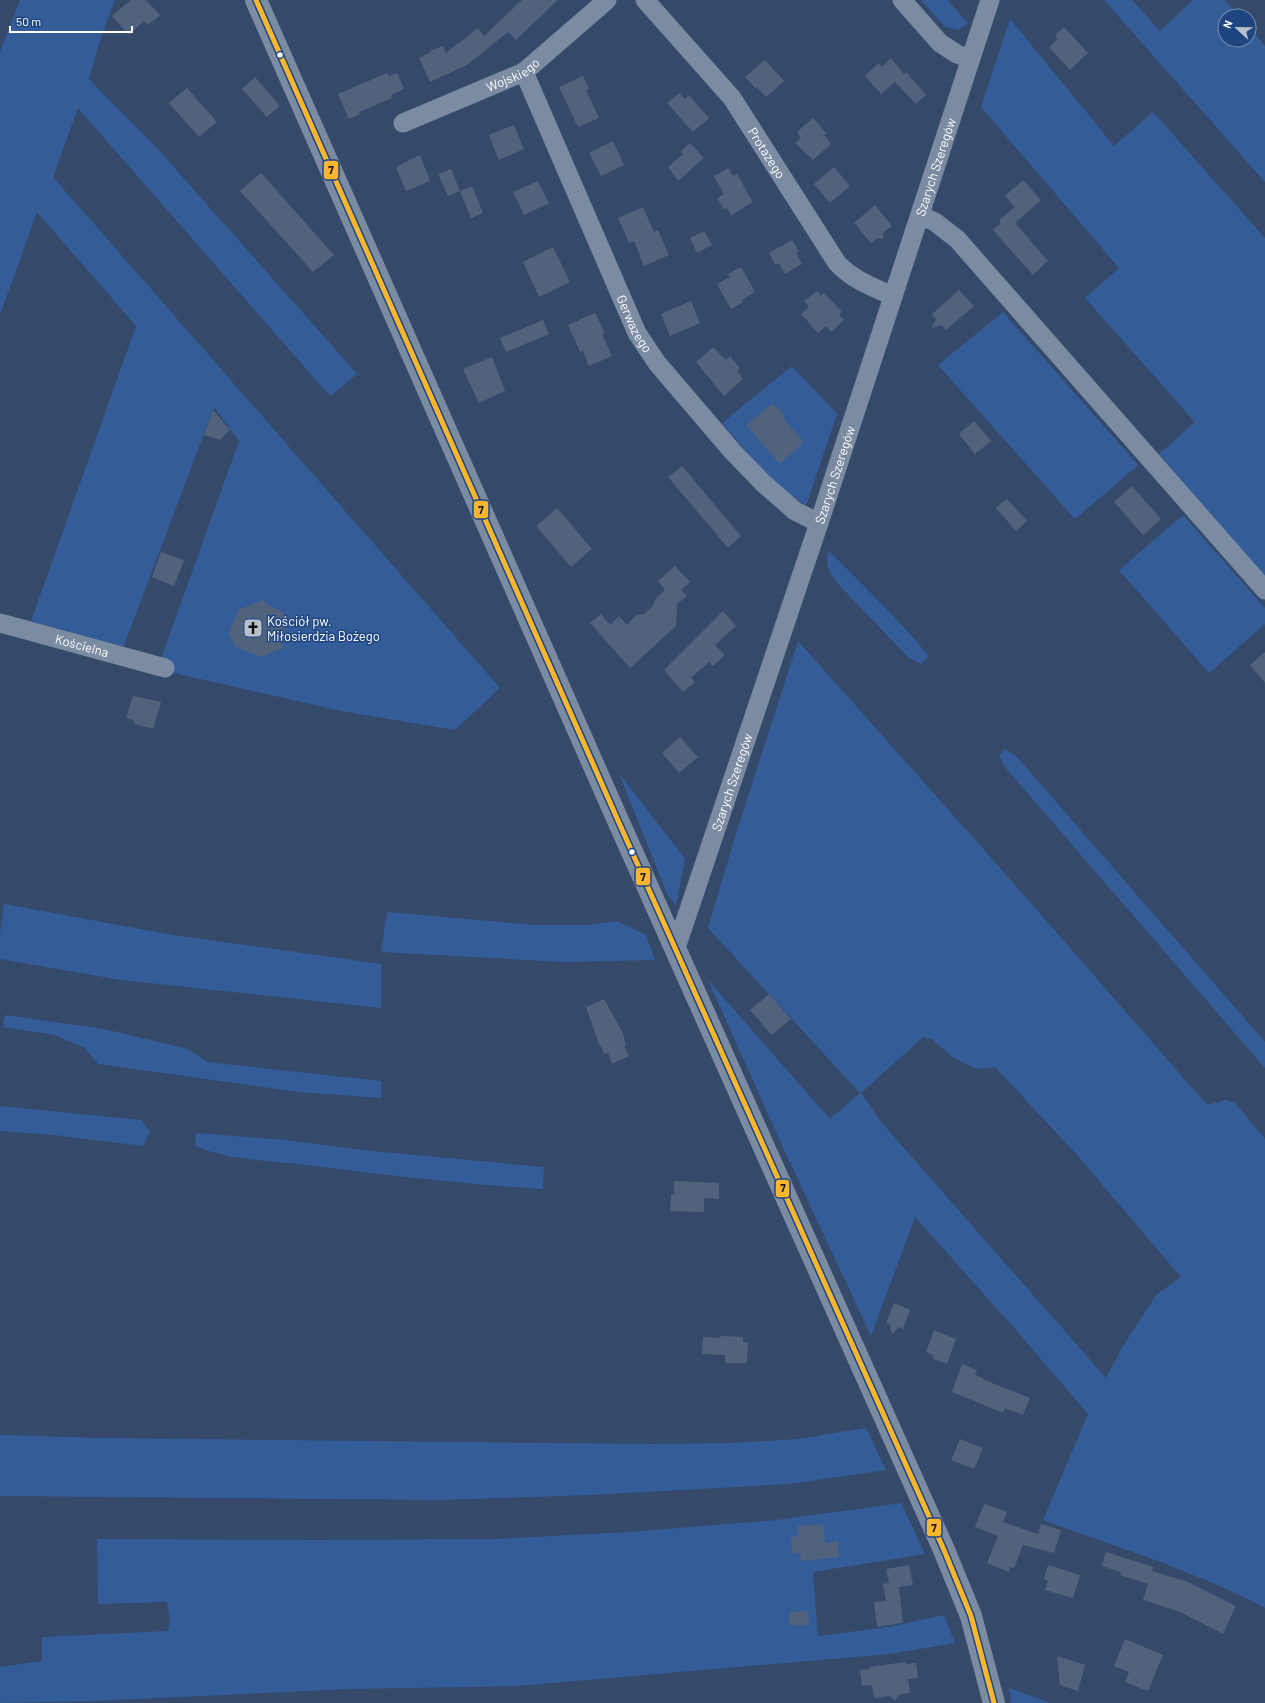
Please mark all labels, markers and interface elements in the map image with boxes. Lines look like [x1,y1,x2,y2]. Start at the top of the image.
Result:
scale bar [10,8,132,34]
north arrow [1217,8,1257,48]
text: 50 m [16,14,41,28]
text: N [1220,18,1235,30]
unlabelled marker [275,50,285,60]
street label: Wojskiego [484,54,543,95]
street label: Szarych Szeregów [912,116,959,218]
street label: Protazego [745,124,789,181]
line badge: 7 [323,160,339,180]
text: 7 [328,163,334,176]
street label: Gerwazego [613,292,656,356]
street label: Szarych Szeregów [811,424,858,526]
line badge: 7 [473,500,489,519]
text: 7 [478,503,484,516]
place label: Kościół pw. Miłosierdzia Bożego [267,613,380,644]
church icon: Kościół pw. Miłosierdzia Bożego [242,617,264,639]
street label: Kościelna [53,630,111,660]
street label: Szarych Szeregów [708,731,756,833]
unlabelled marker [627,847,637,857]
line badge: 7 [635,867,651,886]
text: 7 [640,870,646,883]
line badge: 7 [775,1179,790,1198]
text: 7 [780,1181,786,1194]
line badge: 7 [926,1518,942,1537]
text: 7 [931,1521,937,1534]

